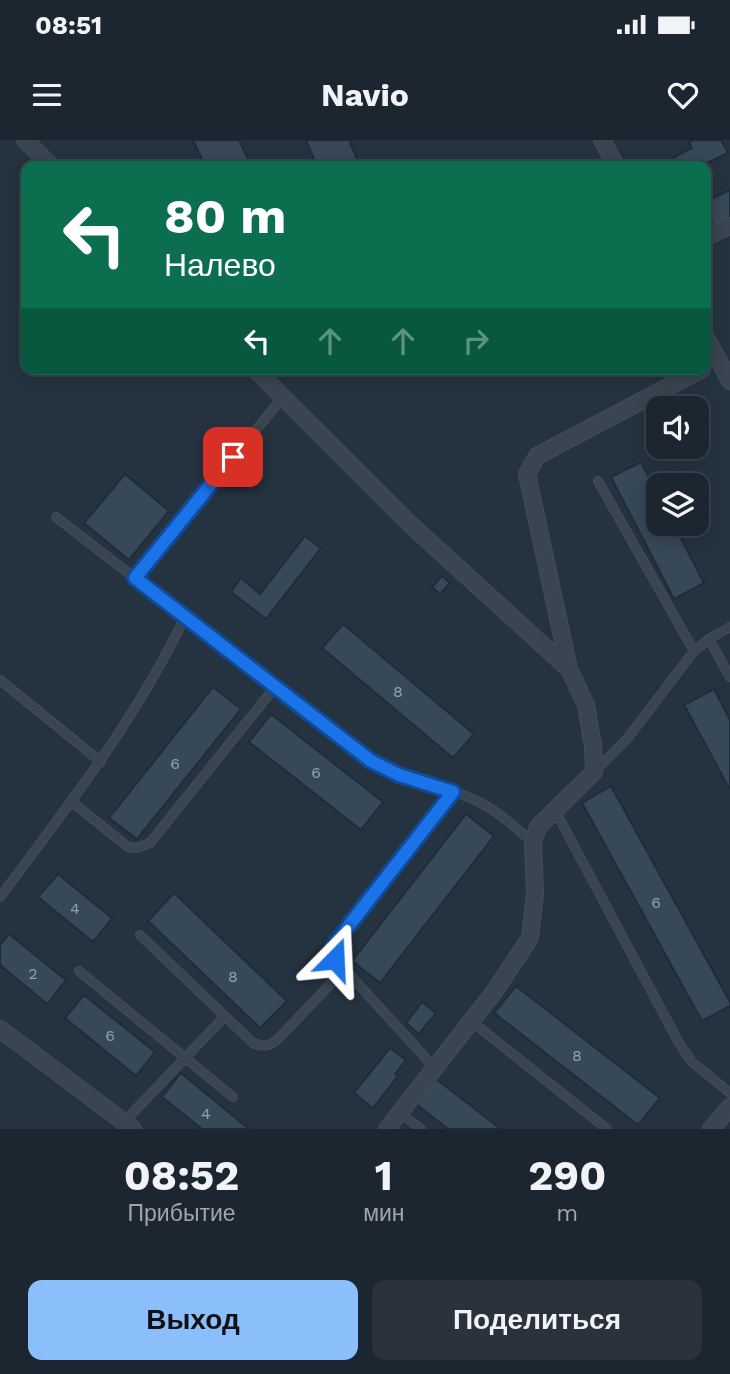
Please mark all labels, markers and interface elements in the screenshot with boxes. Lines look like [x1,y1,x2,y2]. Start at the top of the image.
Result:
text: 08:51 [35,10,102,40]
icon: menu [28,76,66,114]
text: Navio [321,76,409,114]
icon: heart [664,76,702,114]
text: 80 m [164,187,286,245]
icon: left [49,189,140,280]
text: Налево [164,246,276,284]
icon: left [238,322,276,360]
icon: ahead [311,322,349,360]
icon: ahead [384,322,422,360]
icon: right [457,322,495,360]
map controls [646,396,709,536]
button: sound [646,396,709,459]
pin [203,427,263,487]
icon: arrive [214,438,252,476]
button: layers [646,473,709,536]
house number: 8 [393,682,403,701]
house number: 6 [170,754,180,773]
house number: 6 [311,763,321,782]
house number: 6 [651,893,661,912]
house number: 4 [70,899,80,918]
position arrow [298,922,372,996]
house number: 2 [28,964,38,983]
house number: 8 [228,967,238,986]
house number: 6 [105,1026,115,1045]
house number: 8 [572,1046,582,1065]
house number: 4 [201,1104,211,1123]
text: 08:52 [124,1151,239,1200]
text: 1 [375,1151,393,1200]
text: 290 [528,1151,606,1200]
text: Прибытие [128,1200,236,1227]
text: мин [363,1200,405,1227]
text: m [556,1200,578,1227]
button: Выход [28,1280,358,1360]
button: Поделиться [372,1280,702,1360]

